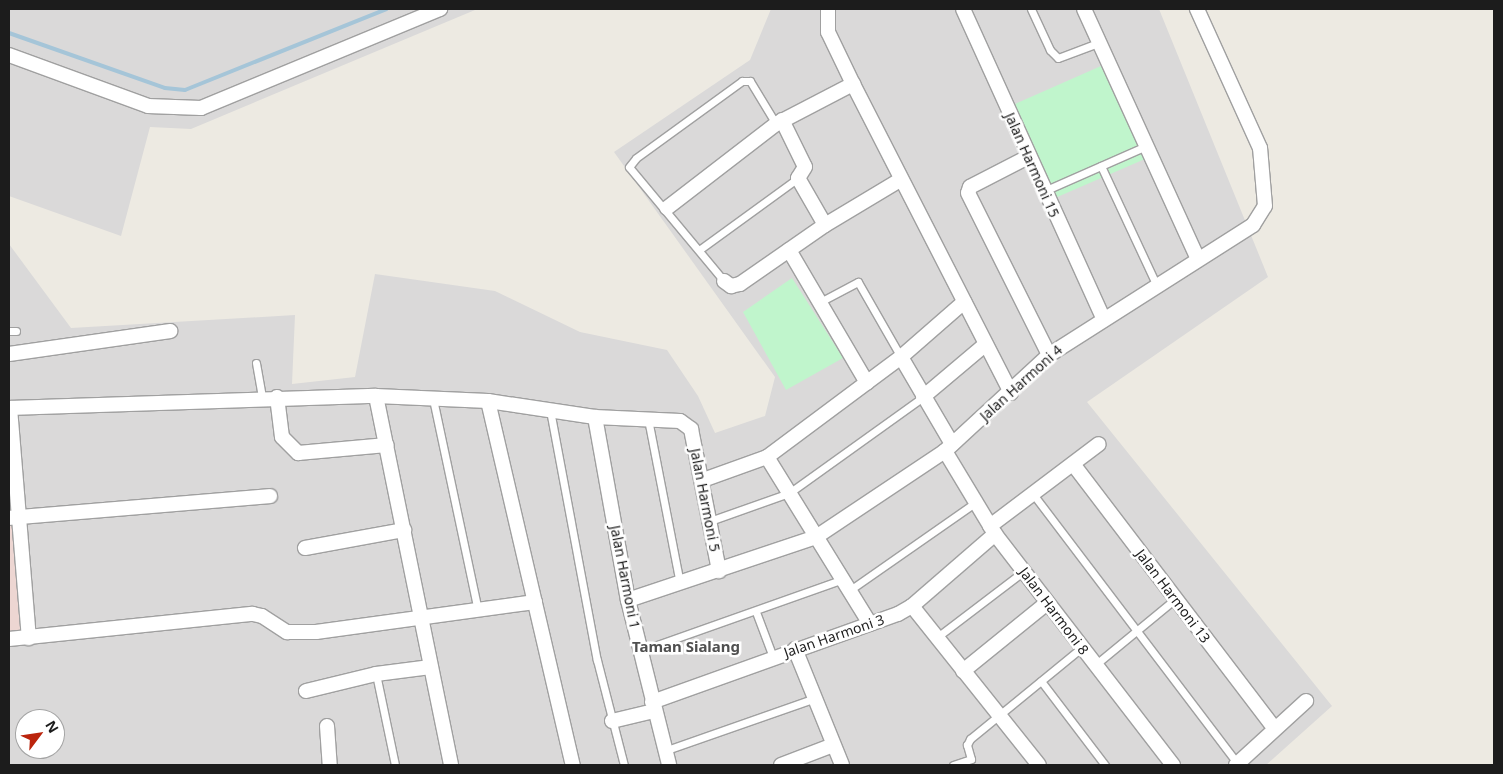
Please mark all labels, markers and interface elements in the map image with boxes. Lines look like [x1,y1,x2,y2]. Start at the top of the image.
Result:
street label: Jalan Harmoni 15 [1001,110,1063,220]
street label: Jalan Harmoni 4 [976,342,1066,424]
street label: Jalan Harmoni 5 [687,447,723,553]
street label: Jalan Harmoni 1 [607,524,643,630]
street label: Jalan Harmoni 13 [1132,546,1214,646]
street label: Jalan Harmoni 8 [1016,564,1092,658]
street label: Jalan Harmoni 3 [782,611,886,661]
district label: Taman Sialang [632,638,740,656]
north arrow [15,709,65,759]
text: N [41,717,64,736]

